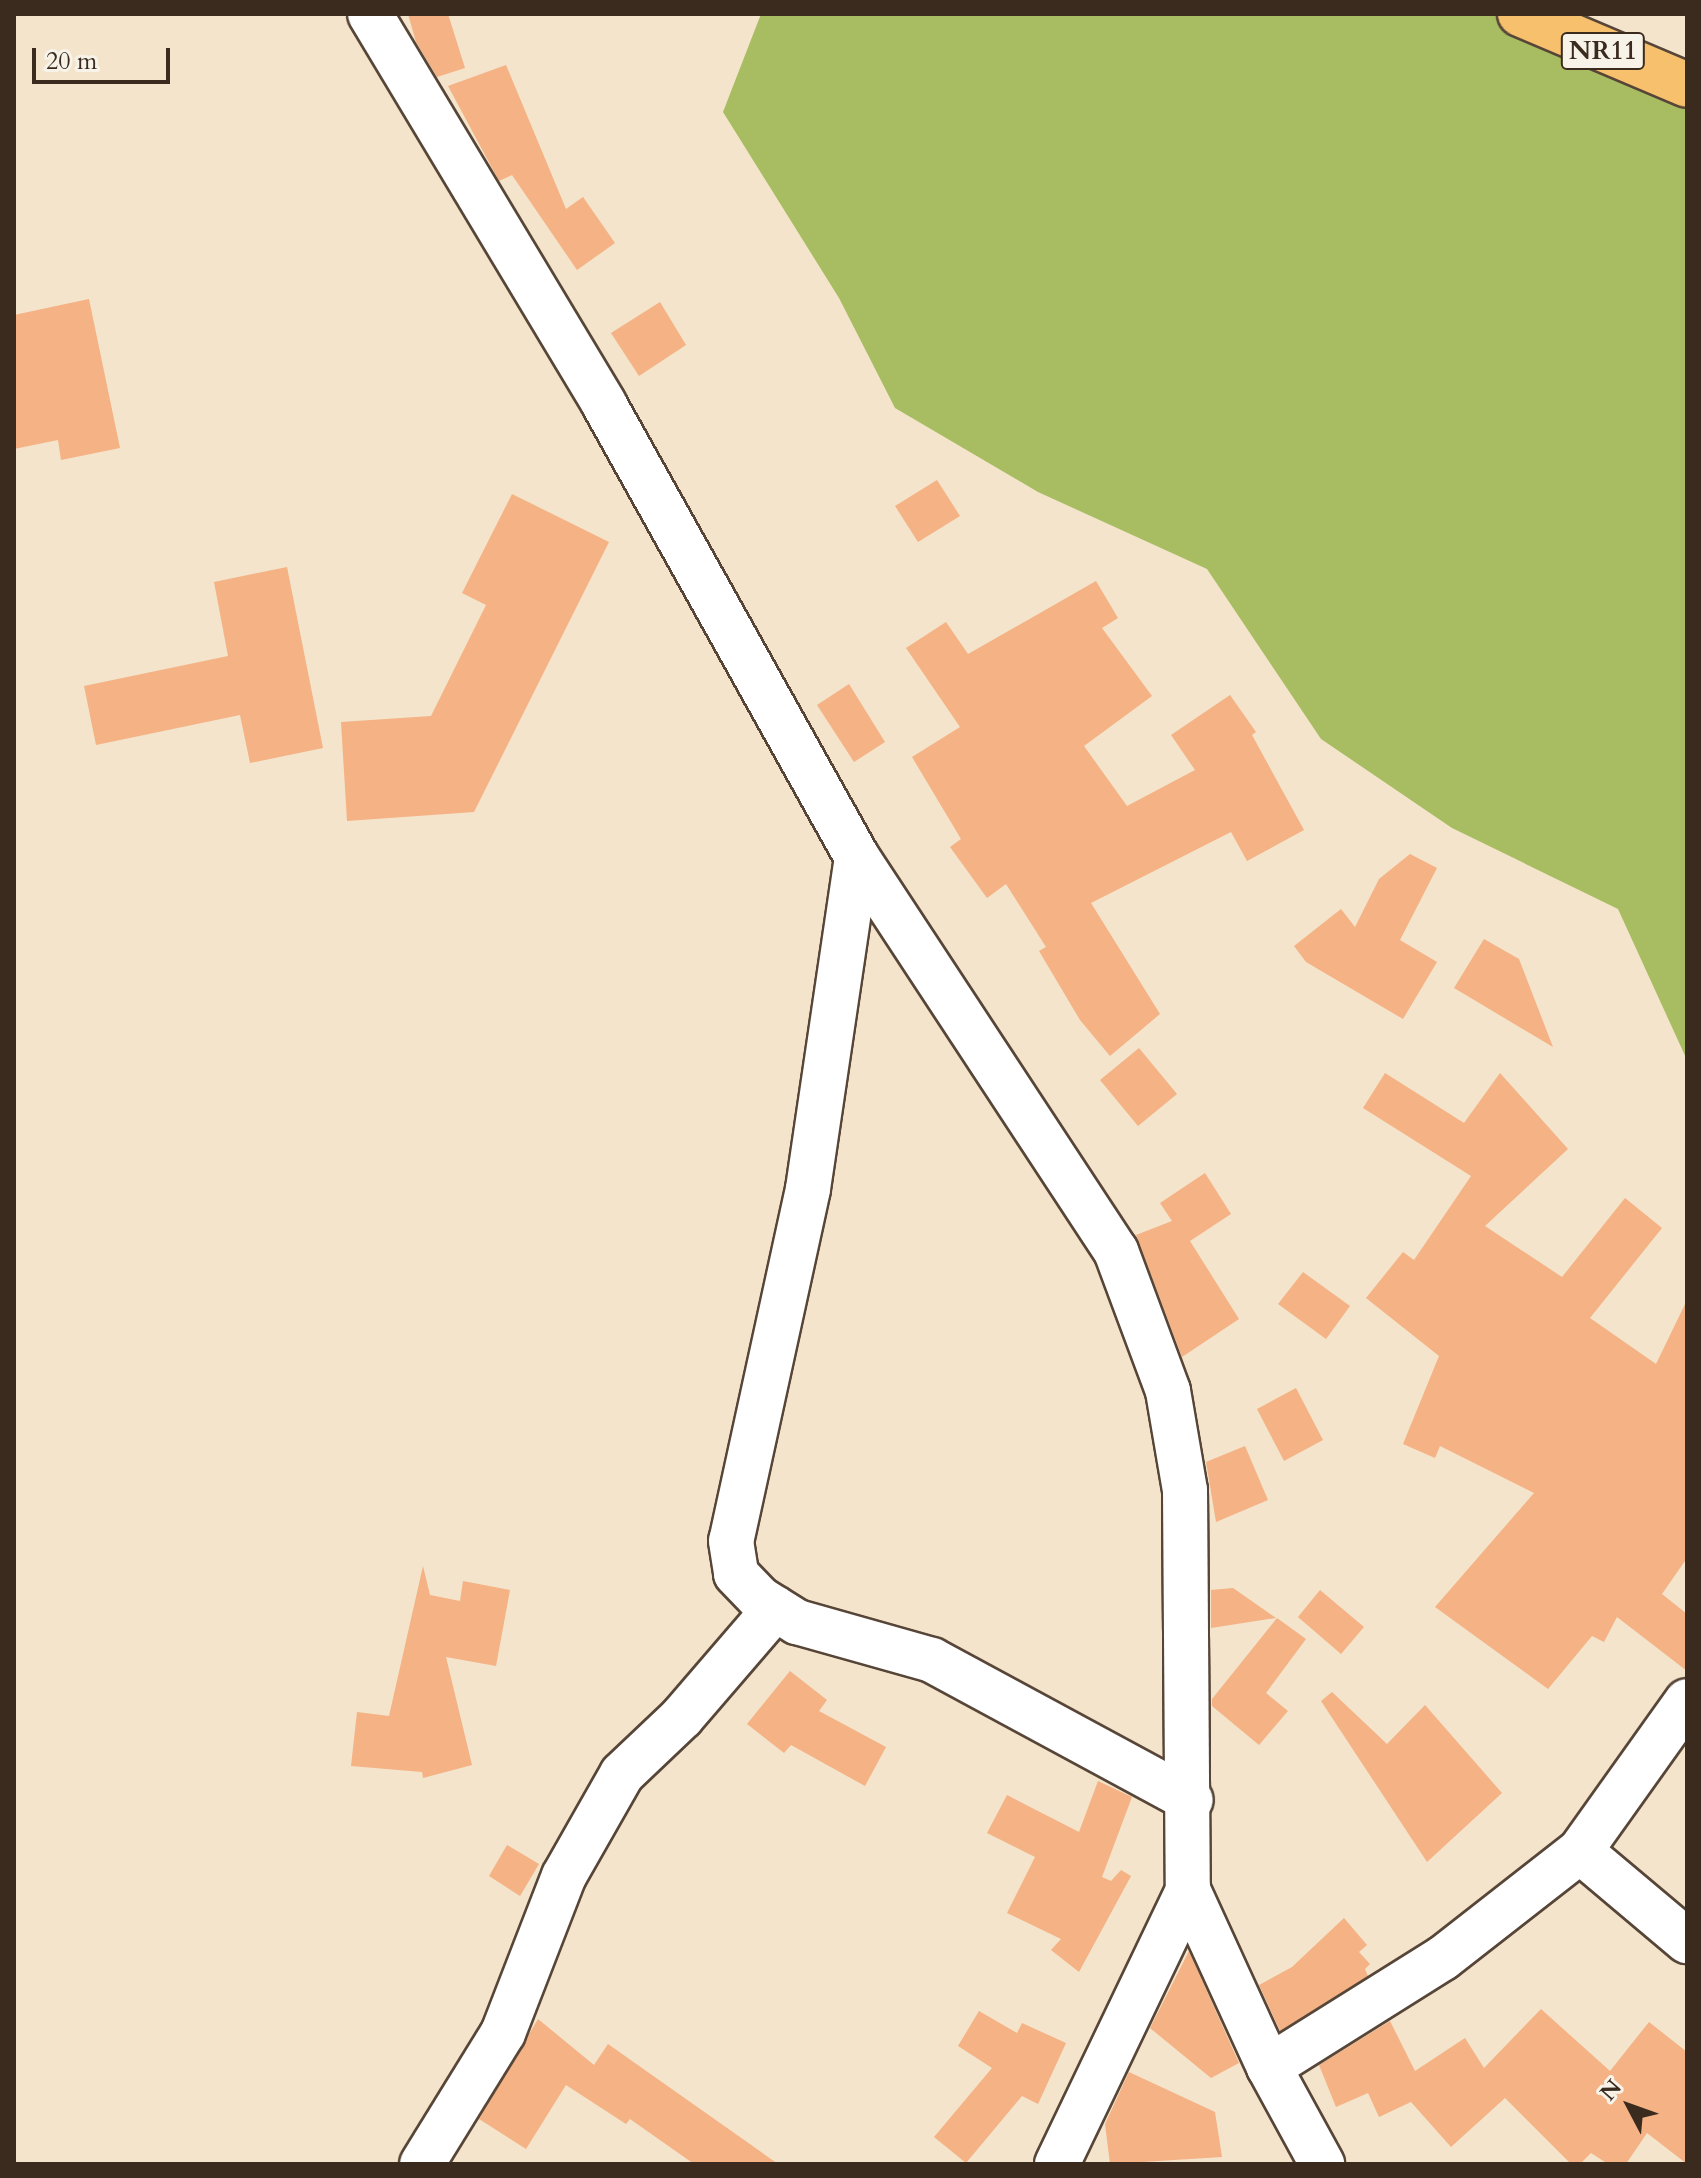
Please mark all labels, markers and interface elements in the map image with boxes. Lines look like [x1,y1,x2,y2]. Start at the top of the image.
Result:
road number: NR11 [1559,29,1647,73]
scale bar [36,32,174,82]
text: 20 m [46,45,97,78]
north arrow [1589,2066,1669,2146]
text: N [1593,2073,1628,2107]

